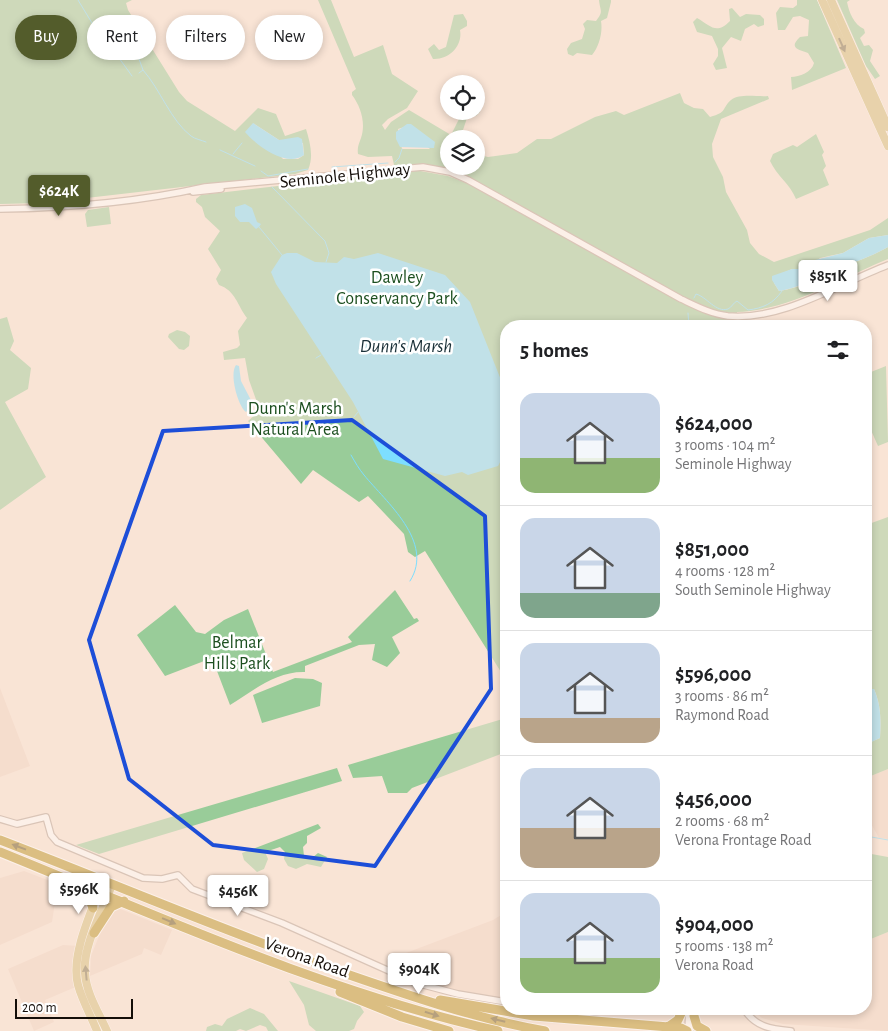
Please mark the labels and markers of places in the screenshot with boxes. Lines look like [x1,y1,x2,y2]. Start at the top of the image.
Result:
pin: $624K [24,174,94,217]
pin: $851K [793,260,863,302]
pin: $596K [44,872,114,915]
pin: $456K [203,874,273,917]
pin: $904K [384,952,454,995]

